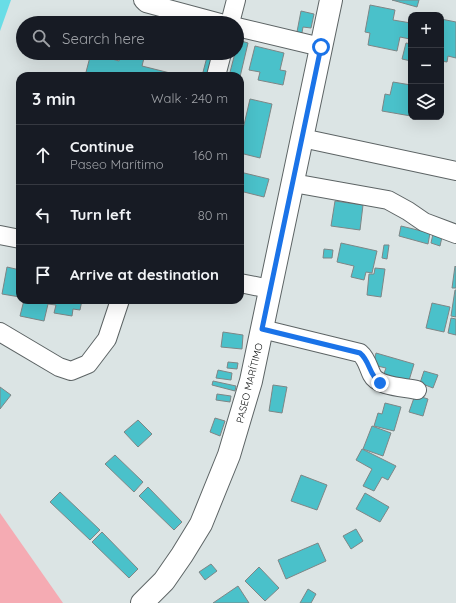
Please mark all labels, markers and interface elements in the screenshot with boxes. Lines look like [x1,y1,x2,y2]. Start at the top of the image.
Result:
map controls [408,12,444,120]
button: + [408,12,444,48]
search box [16,16,244,60]
icon: search [30,27,52,49]
text: Search here [62,29,145,48]
route start [312,38,330,56]
button: − [408,48,444,84]
button: layers [408,84,444,120]
text: 3 min [32,88,76,109]
text: Walk · 240 m [151,90,228,106]
text: Continue [70,137,134,156]
icon: ahead [32,144,54,166]
text: 160 m [193,147,228,163]
text: Paseo Marítimo [70,156,164,172]
icon: left [32,204,54,226]
text: Turn left [70,205,132,224]
text: 80 m [198,207,228,223]
icon: arrive [32,264,54,286]
text: Arrive at destination [70,265,219,284]
street label: PASEO MARÍTIMO [233,341,266,425]
route end [371,374,389,392]

